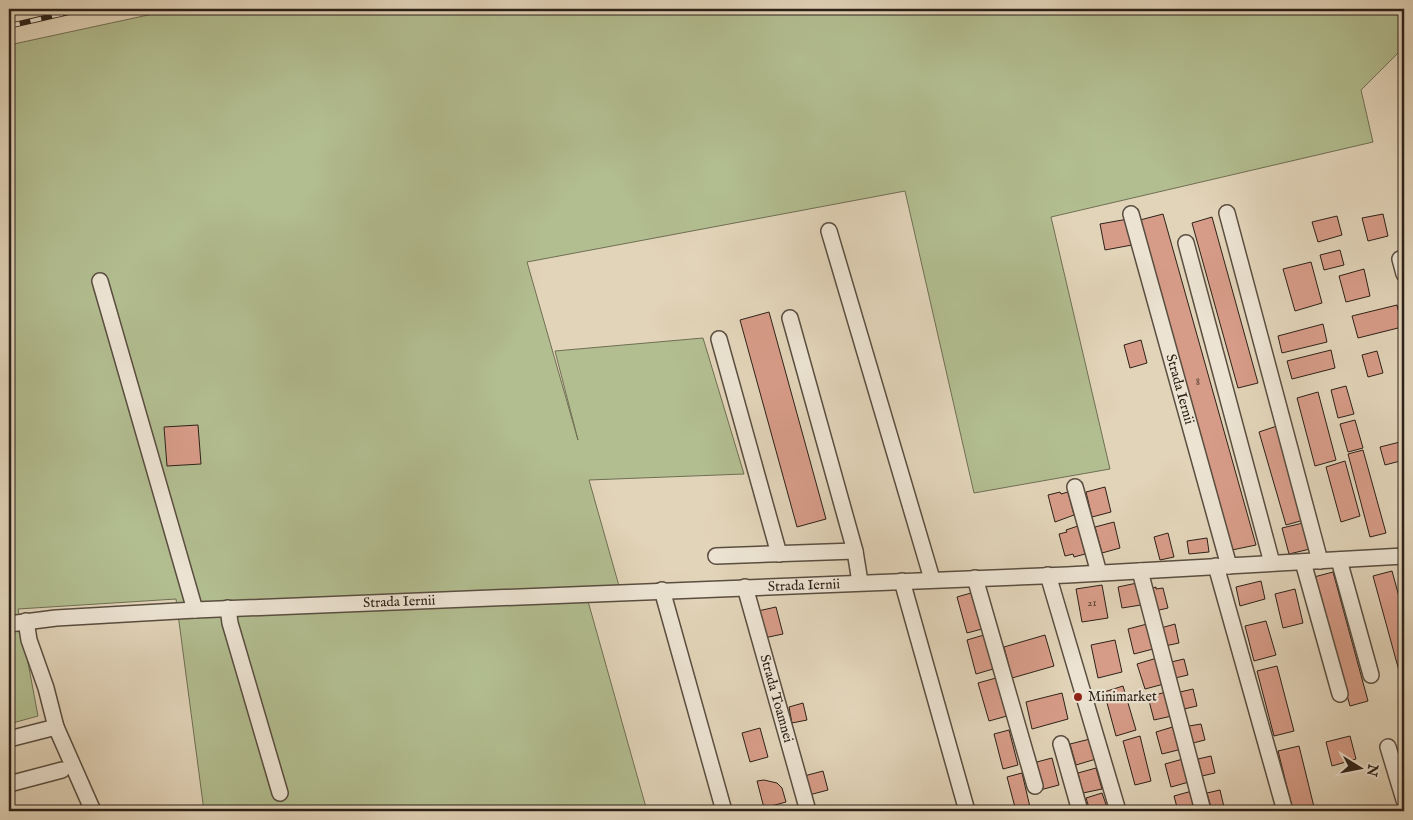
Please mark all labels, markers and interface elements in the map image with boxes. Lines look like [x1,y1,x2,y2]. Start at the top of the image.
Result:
street label: Strada Iernii [1161,352,1198,427]
house number: 8 [1196,375,1200,389]
street label: Strada Iernii [767,575,841,596]
street label: Strada Iernii [363,591,436,612]
house number: 21 [1087,596,1097,610]
street label: Strada Toamnei [755,653,797,745]
place label: Minimarket [1088,688,1157,706]
marker: Minimarket [1072,691,1084,703]
north arrow [1336,742,1386,792]
text: N [1362,762,1382,778]

